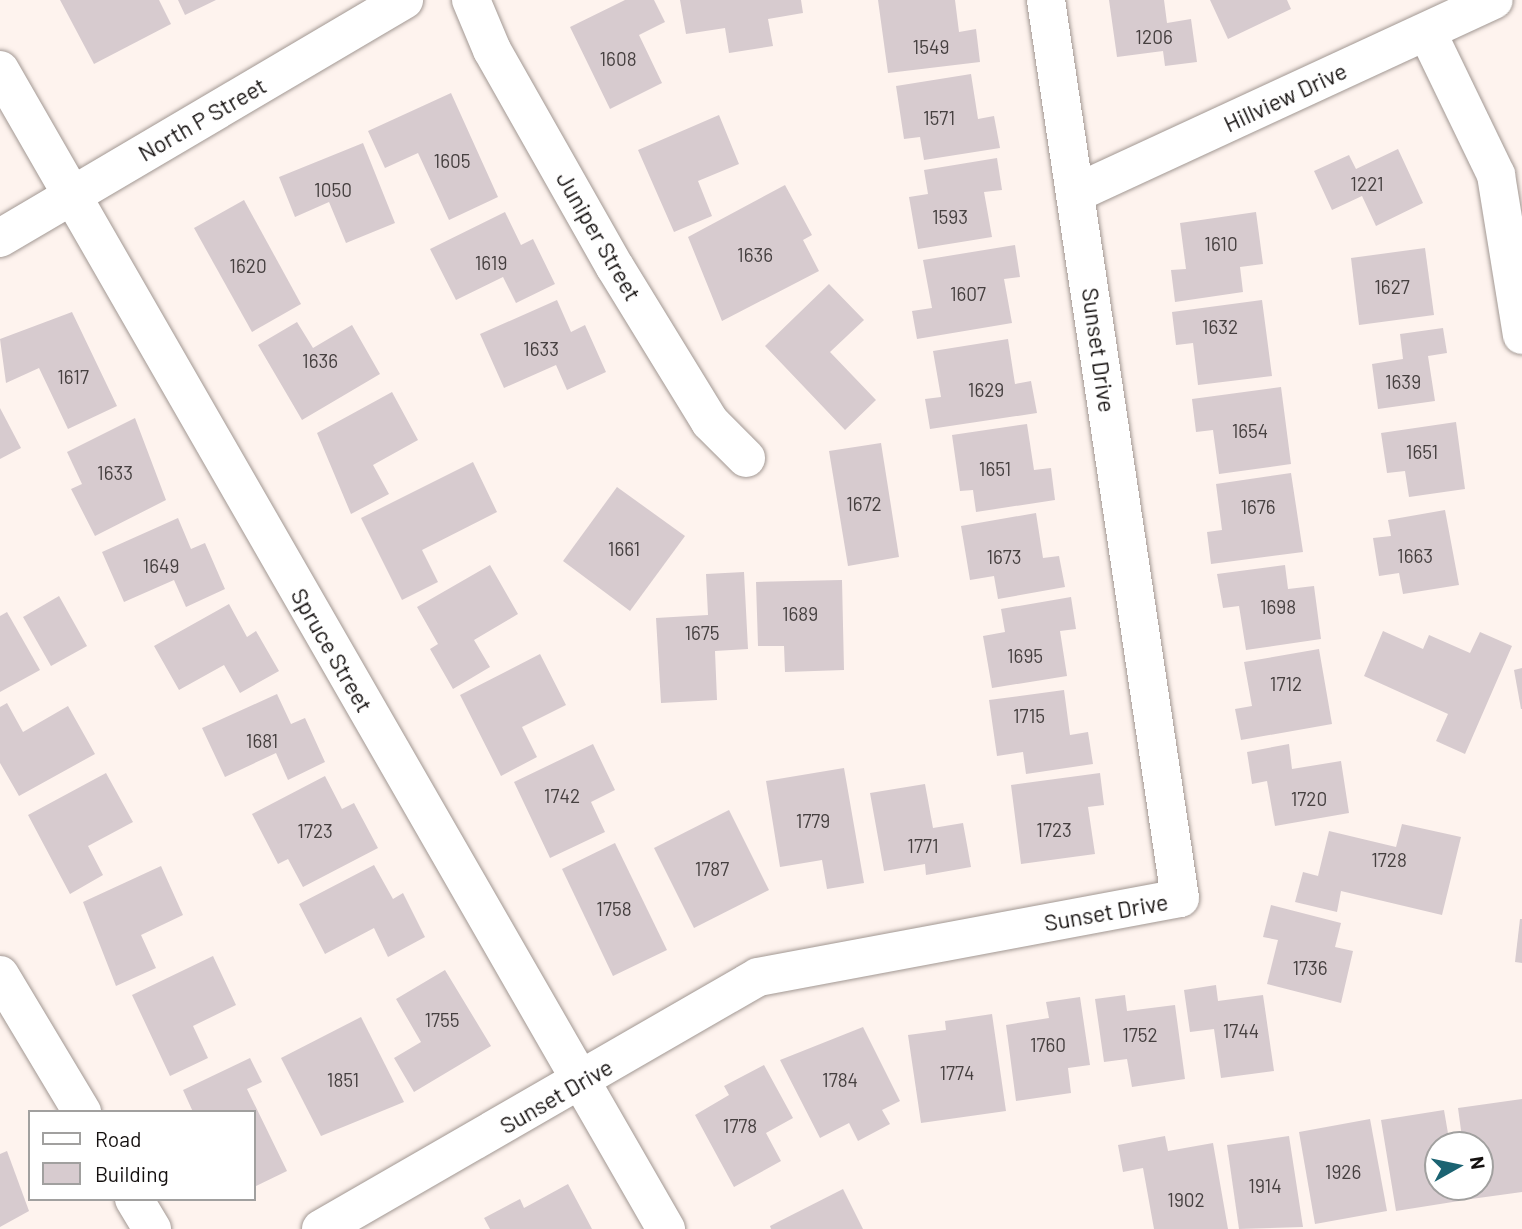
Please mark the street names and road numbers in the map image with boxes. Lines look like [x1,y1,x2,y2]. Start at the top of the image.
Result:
street label: Hillview Drive [1219,56,1351,138]
street label: North P Street [133,71,271,167]
street label: Juniper Street [551,167,647,305]
street label: Sunset Drive [1077,286,1121,414]
street label: Spruce Street [285,583,379,717]
street label: Sunset Drive [1042,888,1170,936]
street label: Sunset Drive [495,1053,617,1139]

